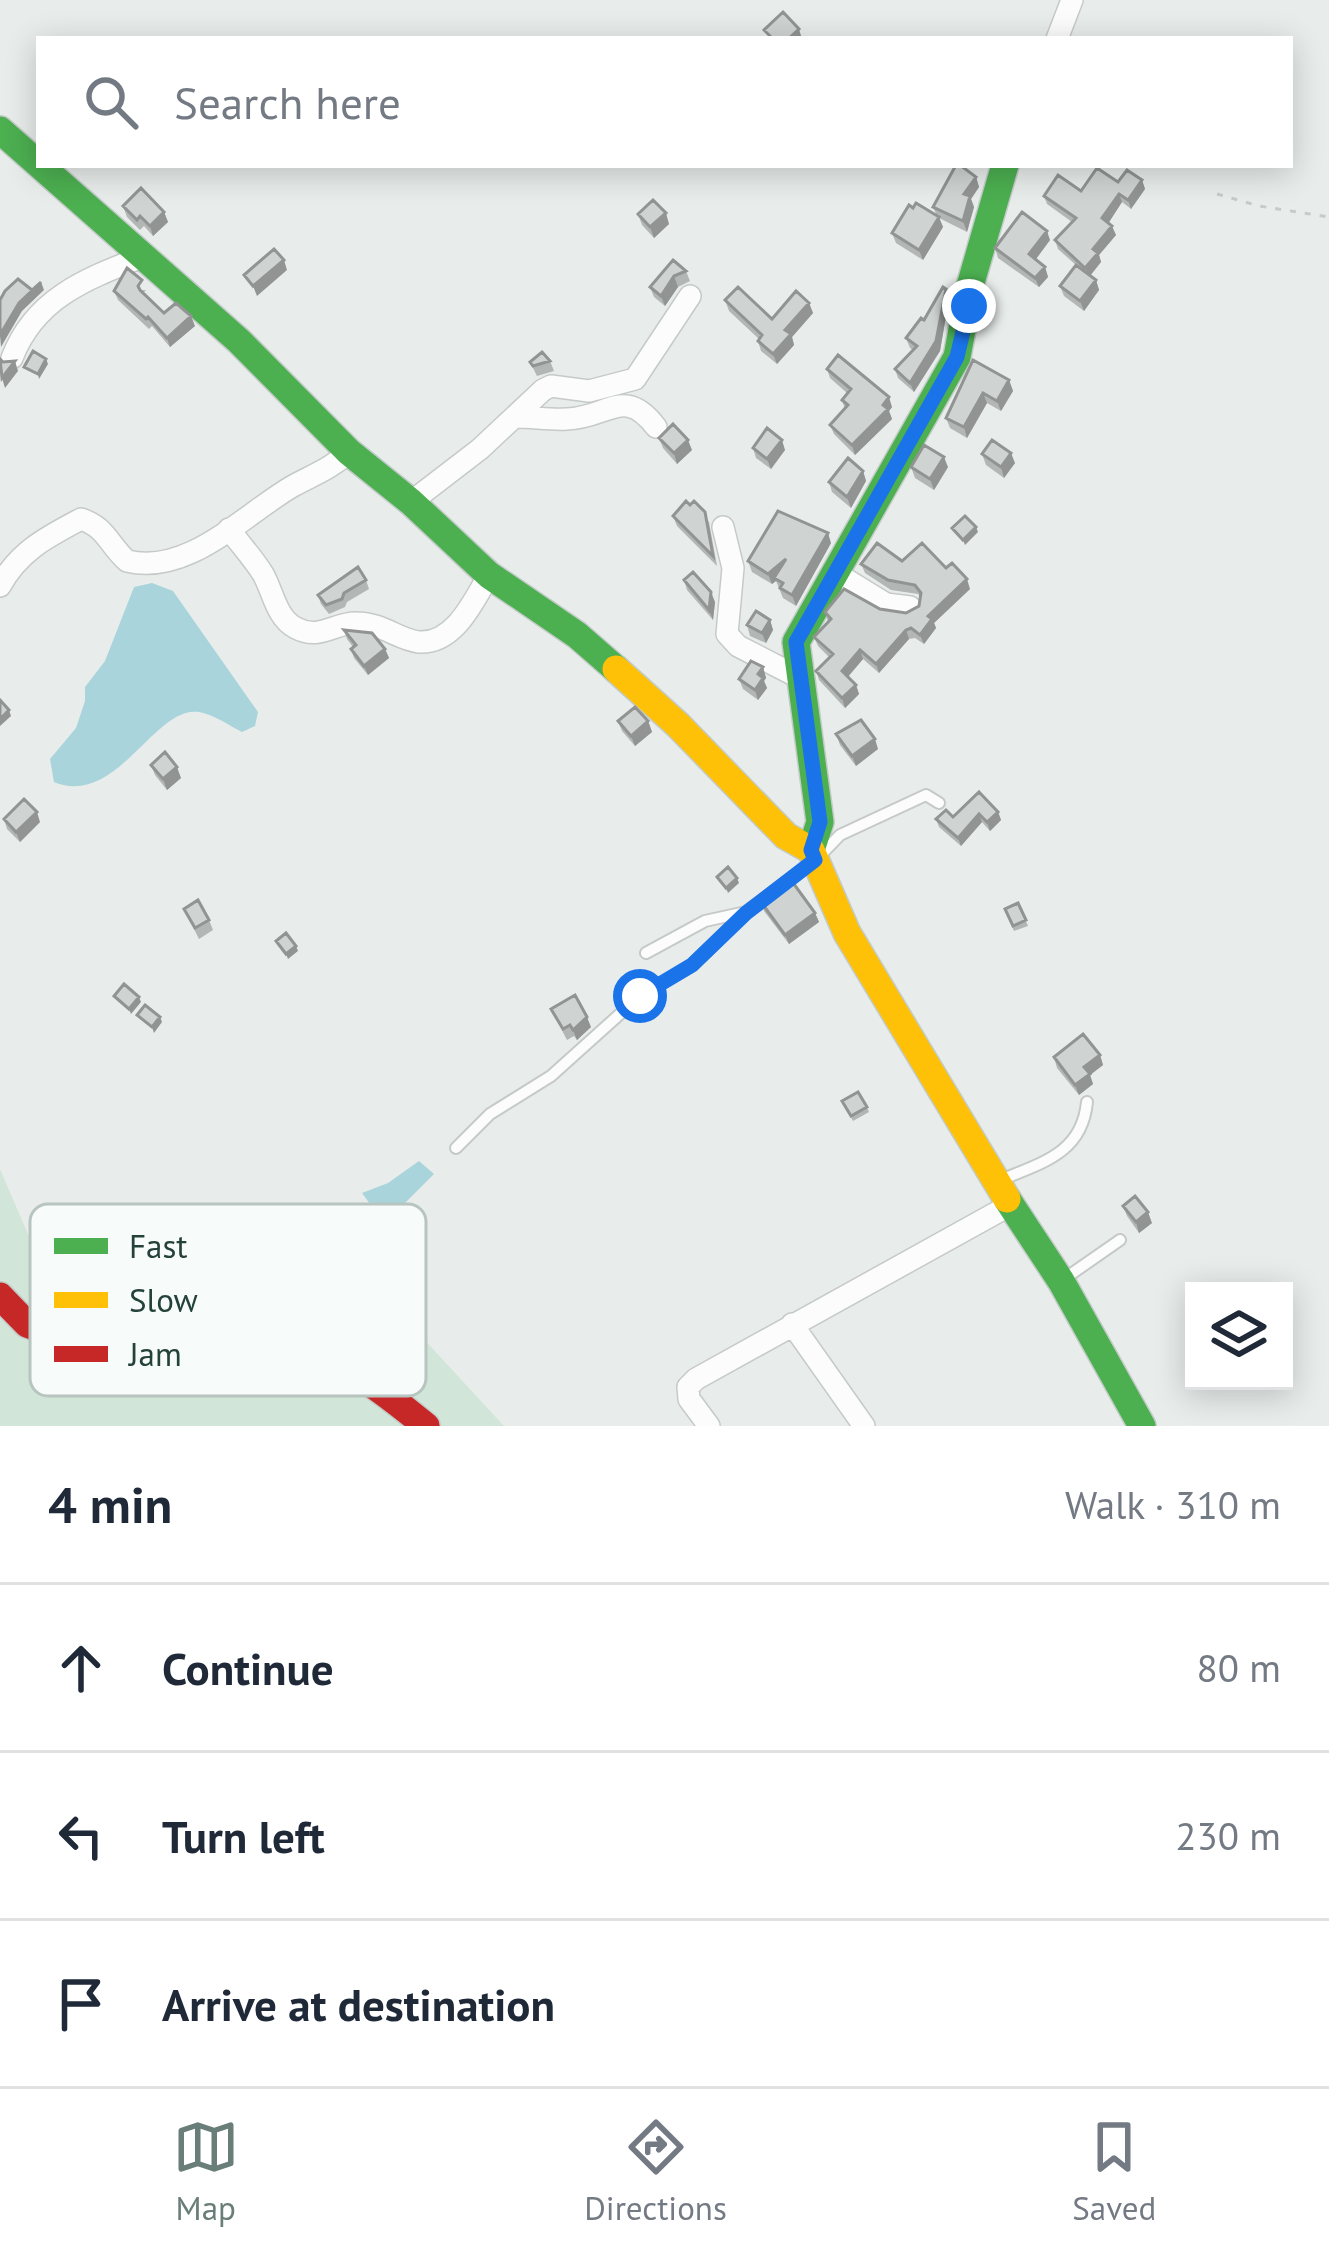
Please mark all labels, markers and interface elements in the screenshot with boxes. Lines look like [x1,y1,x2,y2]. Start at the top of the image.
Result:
search box [36,36,1293,168]
icon: search [78,69,144,135]
text: Search here [174,73,401,131]
route end [942,279,996,333]
route start [613,969,667,1023]
legend [30,1204,426,1396]
text: Fast [129,1224,188,1267]
text: Slow [129,1278,198,1321]
map controls [1185,1282,1293,1390]
button: layers [1185,1282,1293,1390]
text: Jam [127,1332,182,1375]
text: 4 min [48,1471,172,1537]
text: Walk · 310 m [1065,1479,1281,1530]
icon: ahead [48,1635,114,1701]
text: Continue [162,1639,334,1697]
text: 80 m [1196,1642,1281,1693]
icon: left [48,1803,114,1869]
text: Turn left [162,1807,325,1865]
text: 230 m [1175,1810,1281,1861]
icon: arrive [48,1971,114,2037]
text: Arrive at destination [162,1975,555,2033]
tab: Map [173,2114,239,2229]
tab: Directions [584,2114,727,2229]
tab: Saved [1072,2114,1156,2229]

